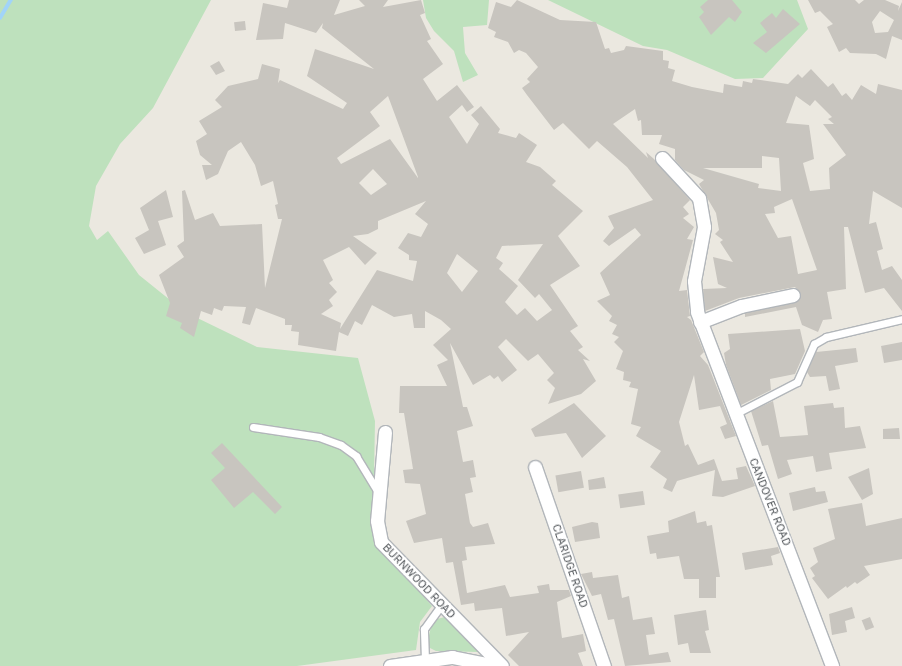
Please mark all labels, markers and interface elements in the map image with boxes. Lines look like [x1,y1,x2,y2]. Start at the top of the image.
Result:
street label: CANDOVER ROAD [746,456,794,548]
street label: CLARIDGE ROAD [549,522,591,610]
street label: BURNWOOD ROAD [380,541,458,621]

